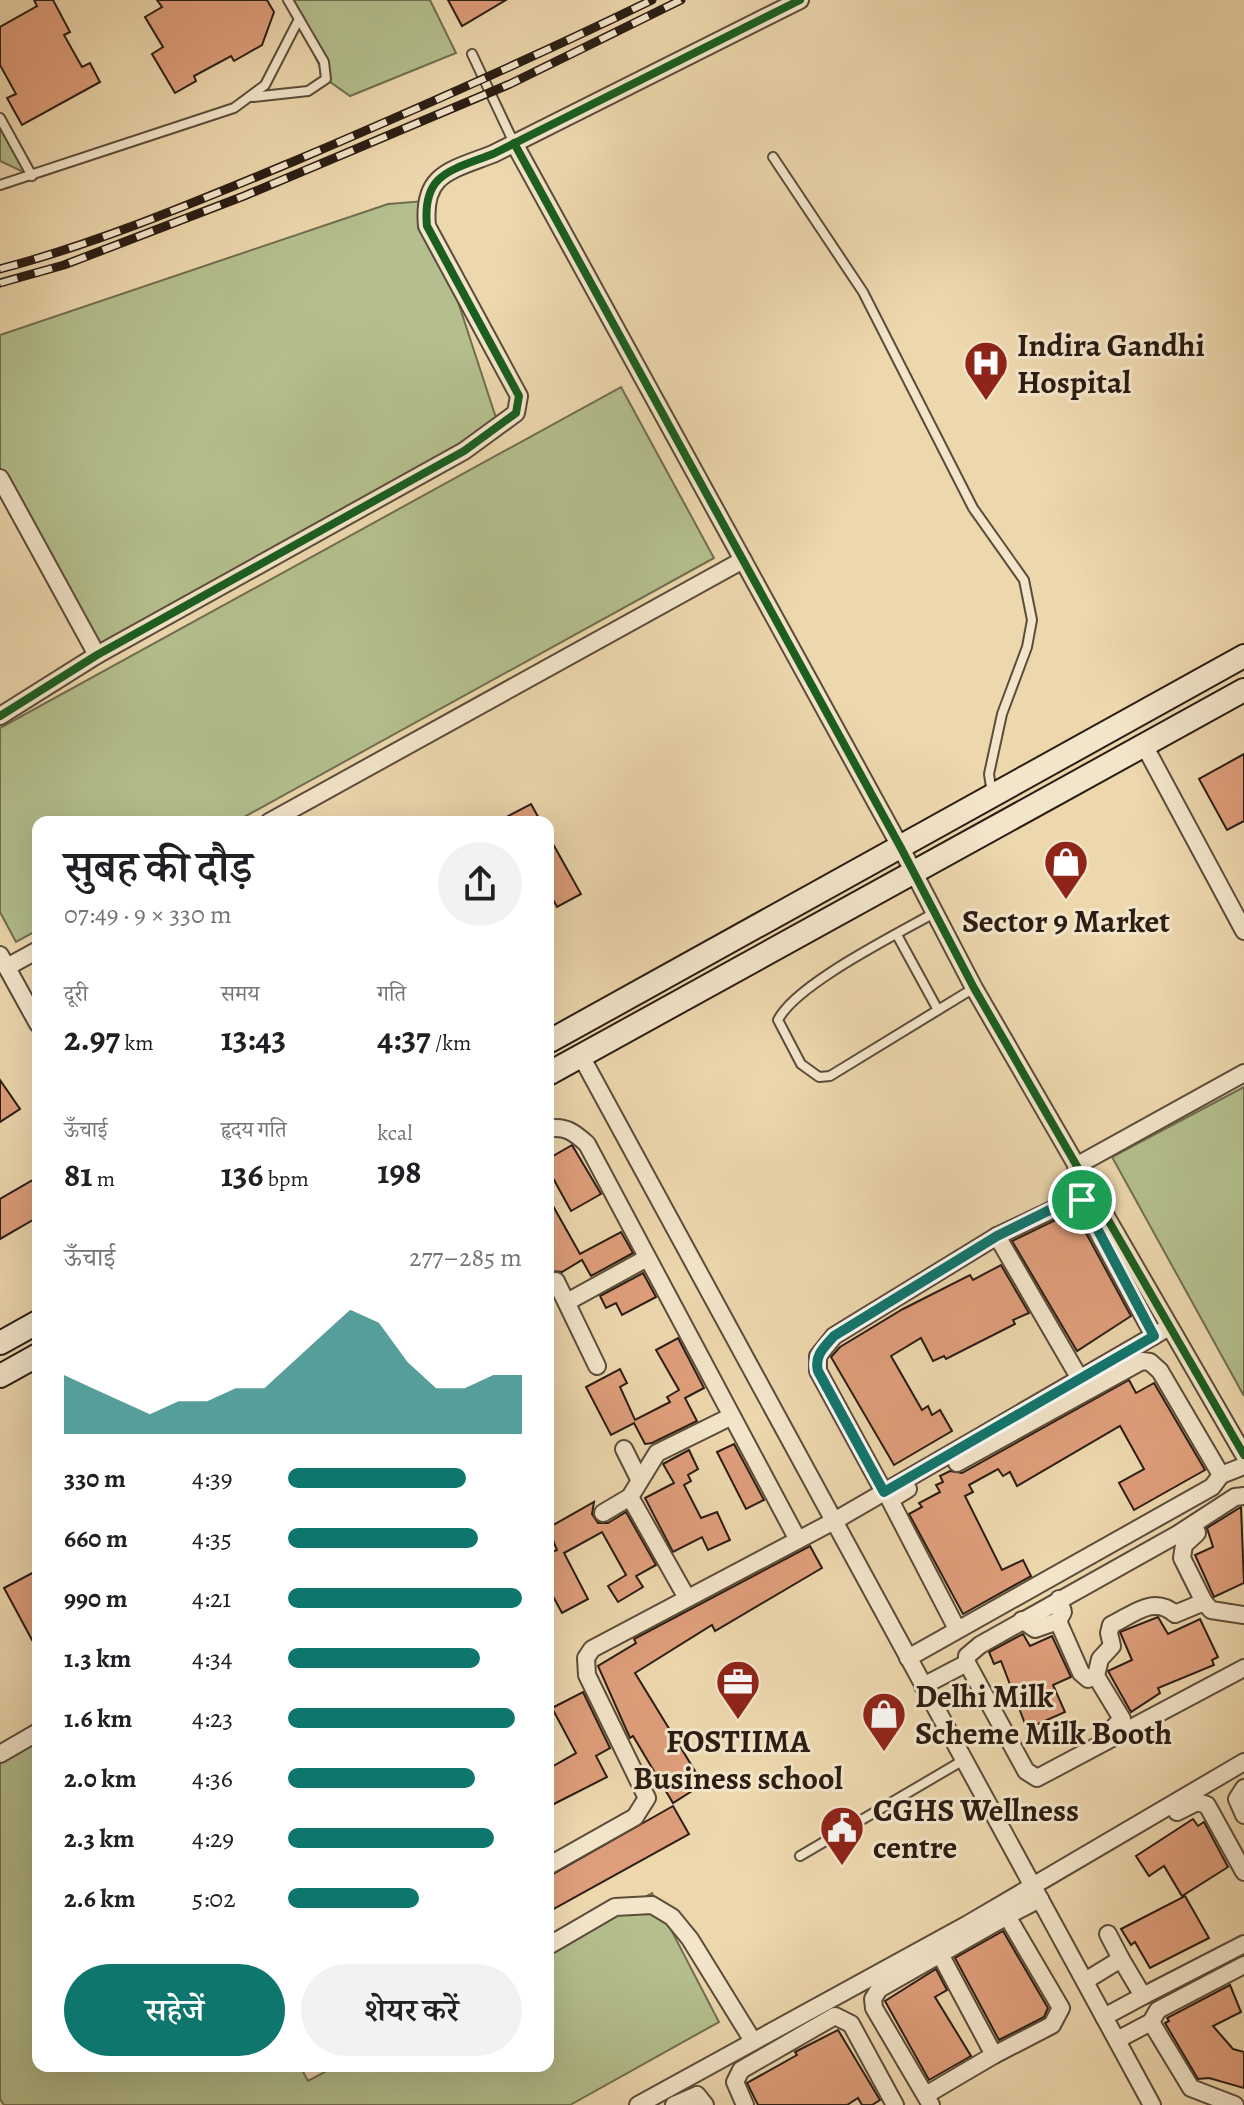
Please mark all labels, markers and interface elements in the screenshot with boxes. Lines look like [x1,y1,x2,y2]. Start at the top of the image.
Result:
place label: Indira Gandhi Hospital [1017,323,1205,404]
hospital icon: Indira Gandhi Hospital [962,339,1010,402]
text: सुबह की दौड़ [64,837,253,897]
shop icon: Sector 9 Market [1042,838,1090,901]
button: share [438,842,522,926]
text: 07:49 · 9 × 330 m [64,897,232,932]
place label: Sector 9 Market [962,899,1170,943]
text: दूरी [64,979,88,1009]
text: समय [221,979,259,1009]
text: गति [377,979,406,1009]
text: 2.97 [64,1015,120,1062]
text: 13:43 [221,1015,286,1062]
text: 4:37 [377,1015,431,1062]
text: km [120,1028,154,1058]
text: /km [431,1028,471,1058]
text: ऊँचाई [64,1115,107,1145]
text: हृदय गति [221,1115,287,1145]
text: kcal [377,1118,413,1148]
text: 198 [377,1148,422,1195]
text: 81 [64,1151,93,1198]
text: 136 [221,1151,263,1198]
text: m [93,1164,115,1194]
text: bpm [263,1164,309,1194]
pin [1048,1166,1116,1234]
icon: arrive [1060,1178,1104,1222]
text: ऊँचाई [64,1240,115,1275]
text: 277–285 m [409,1240,522,1275]
text: 330 m [64,1461,126,1496]
text: 4:39 [192,1461,233,1496]
text: 660 m [64,1521,128,1556]
text: 4:35 [192,1521,232,1556]
text: 990 m [64,1581,127,1616]
text: 4:21 [192,1581,231,1616]
text: 1.3 km [64,1641,131,1676]
text: 4:34 [192,1641,233,1676]
office icon: FOSTIIMA Business school [714,1658,762,1721]
place label: Delhi Milk Scheme Milk Booth [915,1674,1172,1755]
shop icon: Delhi Milk Scheme Milk Booth [860,1690,908,1753]
text: 1.6 km [64,1701,132,1736]
text: 4:23 [192,1701,233,1736]
place label: FOSTIIMA Business school [633,1719,844,1800]
text: 2.0 km [64,1761,137,1796]
text: 4:36 [192,1761,233,1796]
place label: CGHS Wellness centre [873,1788,1079,1869]
public building icon: CGHS Wellness centre [818,1804,866,1867]
text: 2.3 km [64,1821,135,1856]
text: 4:29 [192,1821,234,1856]
text: 2.6 km [64,1881,136,1916]
text: 5:02 [192,1881,236,1916]
button: सहेजें [64,1964,285,2056]
button: शेयर करें [301,1964,522,2056]

